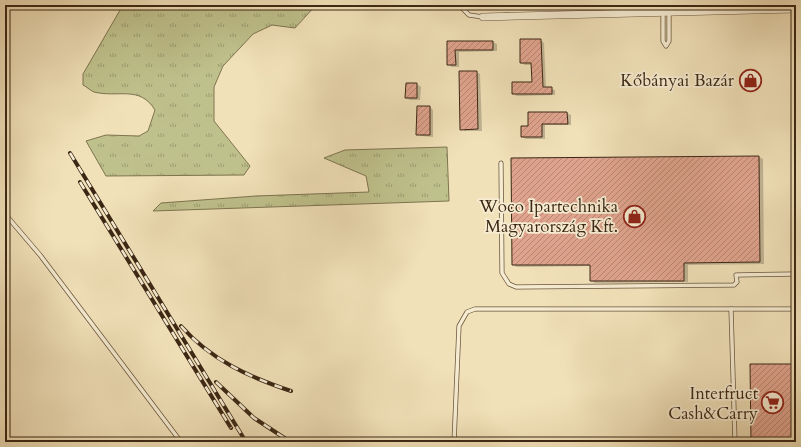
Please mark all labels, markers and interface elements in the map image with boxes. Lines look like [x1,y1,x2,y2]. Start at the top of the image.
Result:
shop icon: Kőbányai Bazár [737,67,763,93]
place label: Kőbányai Bazár [620,69,735,92]
place label: Woco Ipartechnika Magyarország Kft. [478,195,619,238]
shop icon: Woco Ipartechnika Magyarország Kft. [621,203,647,229]
place label: Interfruct Cash&Carry [668,382,759,425]
supermarket icon: Interfruct Cash&Carry [760,390,786,416]

